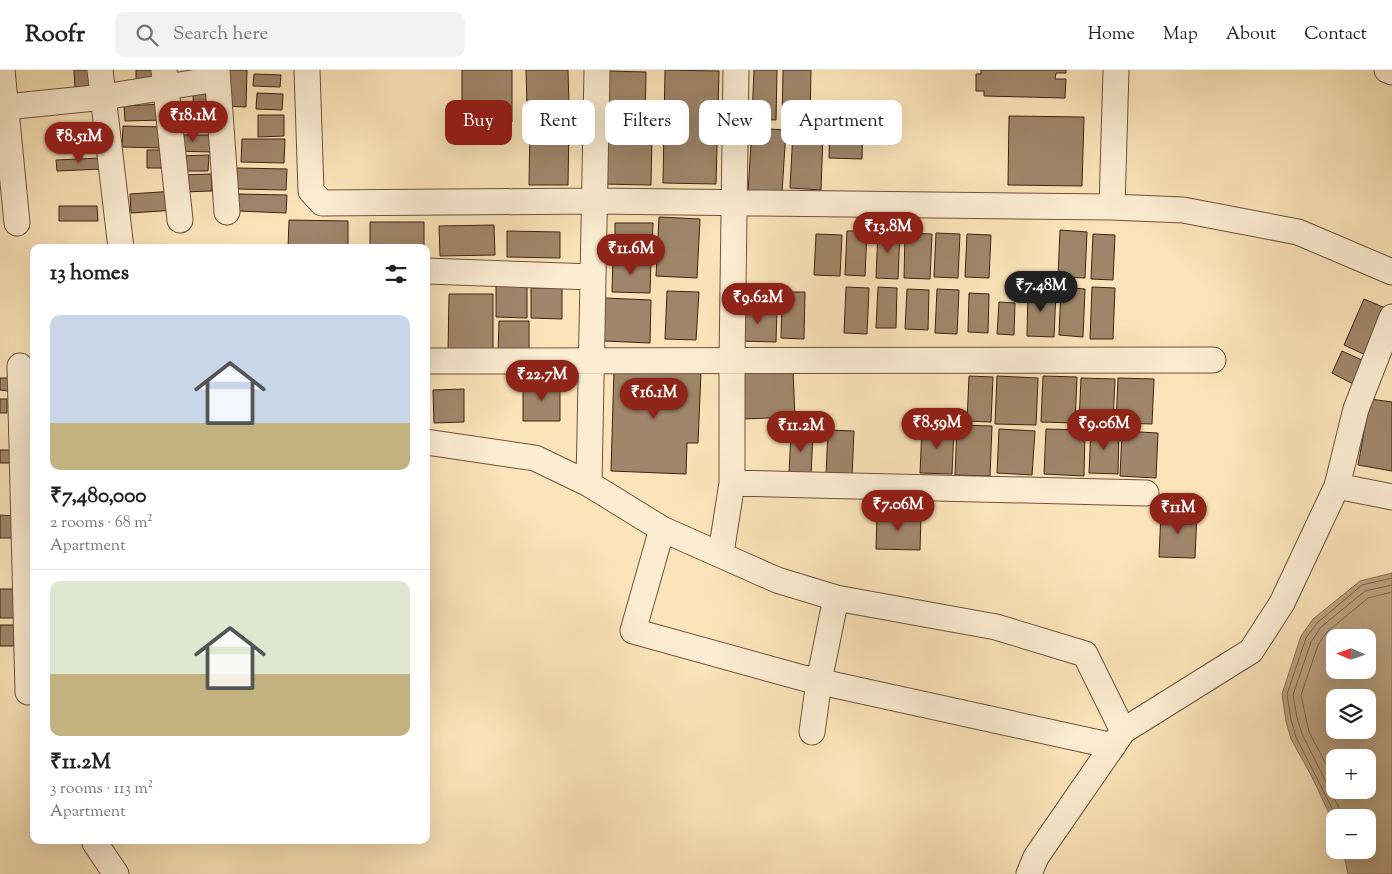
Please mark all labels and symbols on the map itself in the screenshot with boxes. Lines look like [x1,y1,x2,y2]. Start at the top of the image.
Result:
pin: ₹18.1M [152,100,234,143]
pin: ₹8.51M [38,122,120,164]
pin: ₹13.8M [847,212,929,254]
pin: ₹11.6M [590,234,672,276]
pin: ₹7.48M [1000,270,1082,313]
pin: ₹9.62M [717,282,799,325]
pin: ₹22.7M [501,360,583,402]
pin: ₹16.1M [613,378,695,420]
pin: ₹8.59M [896,408,978,450]
pin: ₹9.06M [1063,408,1145,451]
pin: ₹11.2M [760,410,842,453]
pin: ₹7.06M [857,490,939,532]
pin: ₹11M [1148,492,1208,535]
north arrow [1326,629,1376,679]

